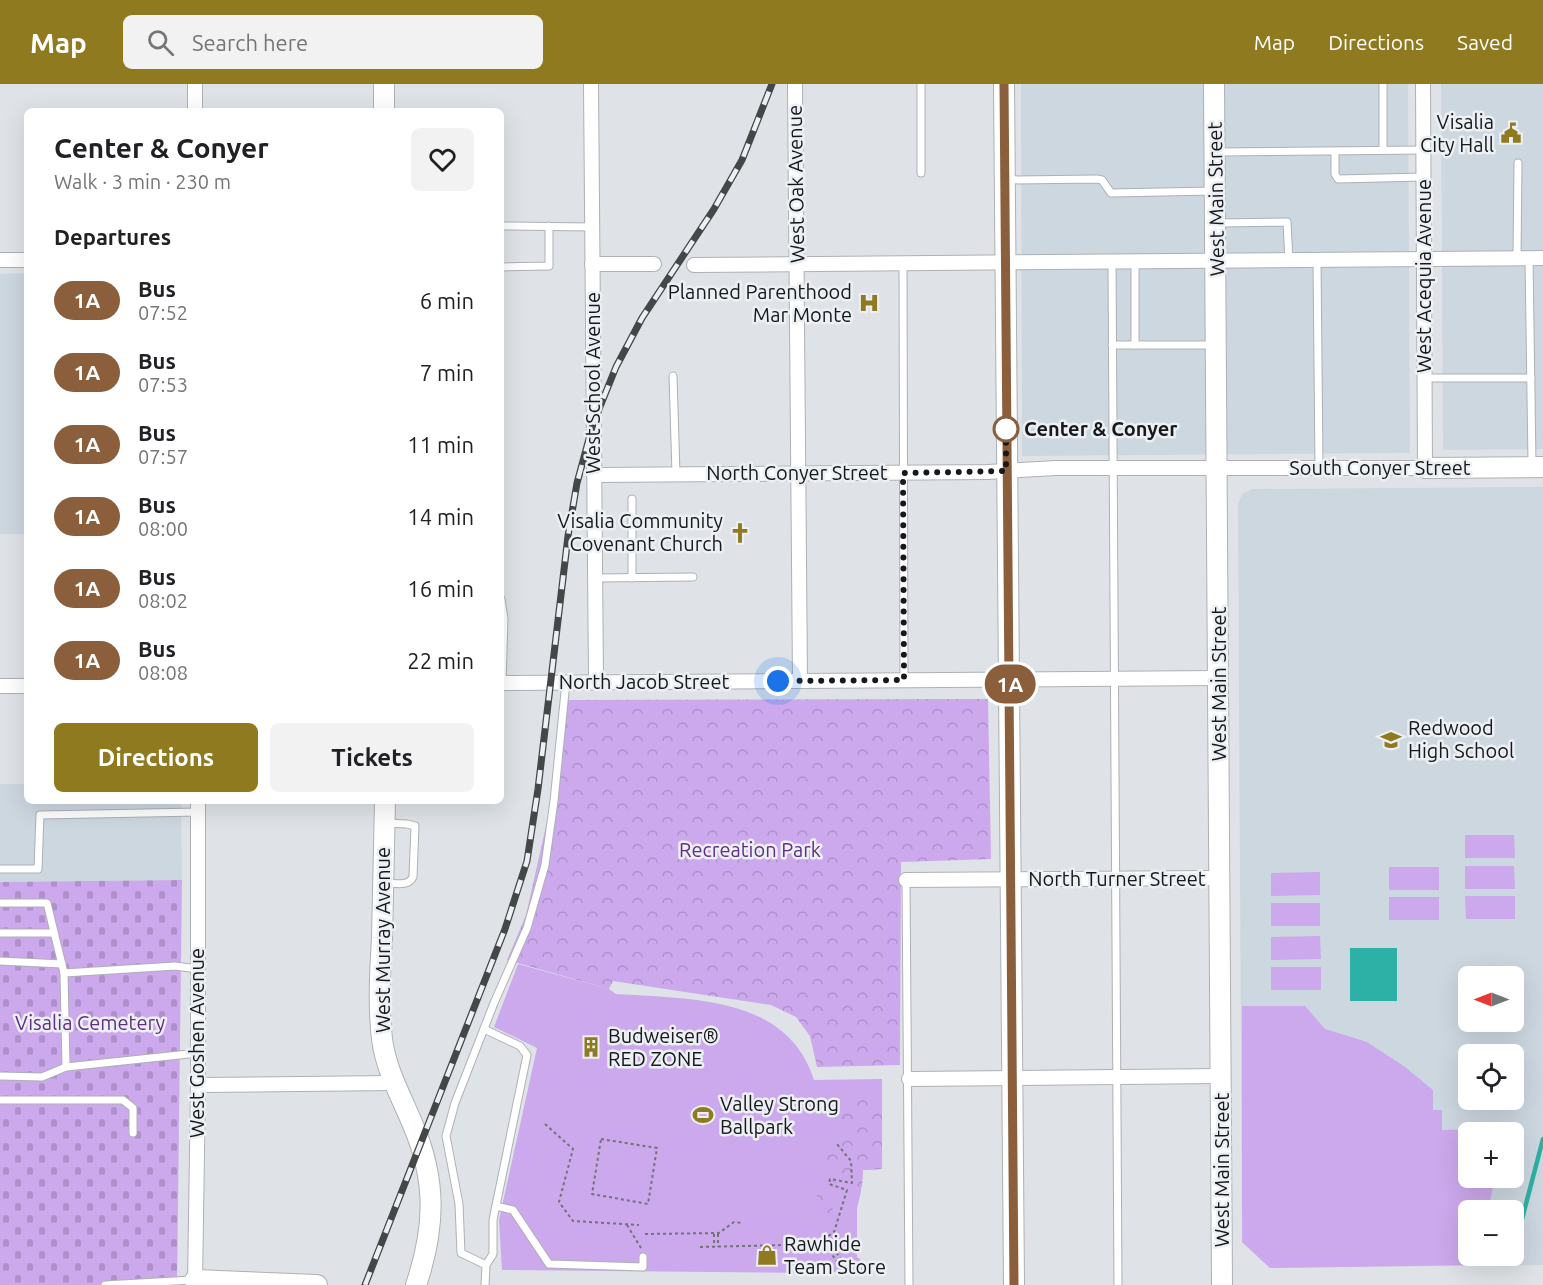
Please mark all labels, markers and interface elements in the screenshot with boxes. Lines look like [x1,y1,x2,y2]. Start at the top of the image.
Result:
search box [123,15,543,69]
icon: search [144,26,177,59]
text: Map [30,27,87,58]
text: Search here [192,30,308,55]
text: Map [1254,30,1295,54]
text: Directions [1328,30,1424,54]
text: Saved [1457,30,1513,54]
street label: West Oak Avenue [783,105,808,263]
place label: Visalia City Hall [1420,110,1494,156]
street label: West Main Street [1203,121,1228,277]
public building icon: Visalia City Hall [1499,121,1523,145]
button: heart [411,128,474,191]
text: Center & Conyer [54,132,269,163]
text: Walk · 3 min · 230 m [54,170,231,193]
street label: West Acequia Avenue [1412,179,1435,373]
text: Departures [54,224,171,249]
text: Bus [138,276,176,301]
place label: Planned Parenthood Mar Monte [668,280,852,326]
text: 1A [74,288,100,312]
text: 6 min [420,288,474,313]
hospital icon: Planned Parenthood Mar Monte [857,291,881,315]
street label: West School Avenue [581,292,604,474]
text: 07:52 [138,301,188,324]
text: Bus [138,348,176,373]
text: 1A [74,360,100,384]
text: 7 min [420,360,474,385]
text: 07:53 [138,373,188,396]
marker: Center & Conyer [993,416,1019,442]
place label: Center & Conyer [1024,417,1178,440]
text: Bus [138,420,176,445]
text: 1A [74,432,100,456]
text: 11 min [407,432,474,457]
text: 07:57 [138,445,188,468]
street label: South Conyer Street [1289,456,1471,479]
street label: North Conyer Street [706,461,888,484]
text: Bus [138,492,176,517]
text: 1A [74,504,100,528]
text: 14 min [407,504,474,529]
place label: Visalia Community Covenant Church [557,509,723,555]
text: 08:00 [138,517,188,540]
church icon: Visalia Community Covenant Church [728,521,752,545]
text: Bus [138,564,176,589]
text: 1A [74,576,100,600]
text: 16 min [407,576,474,601]
text: 08:02 [138,589,188,612]
street label: West Main Street [1207,607,1230,761]
text: Bus [138,636,176,661]
text: 1A [74,648,100,672]
text: 22 min [407,648,474,673]
text: 08:08 [138,661,188,684]
line badge: 1A [983,664,1037,704]
your location [763,666,793,696]
street label: North Jacob Street [559,670,729,693]
text: 1A [997,672,1023,696]
place label: Redwood High School [1408,716,1514,762]
button: Directions [54,723,258,792]
button: Tickets [270,723,474,792]
school or university icon: Redwood High School [1379,728,1403,752]
park label: Recreation Park [679,838,821,861]
street label: West Murray Avenue [371,847,394,1033]
street label: North Turner Street [1028,867,1206,890]
street label: West Goshen Avenue [185,948,208,1138]
north arrow [1458,966,1524,1032]
map controls [1458,966,1524,1266]
park label: Visalia Cemetery [15,1011,165,1034]
place label: Budweiser® RED ZONE [608,1024,719,1070]
building icon: Budweiser® RED ZONE [579,1035,603,1059]
button: locate [1458,1044,1524,1110]
place label: Valley Strong Ballpark [720,1092,839,1138]
street label: West Main Street [1210,1093,1233,1247]
sports icon: Valley Strong Ballpark [691,1103,715,1127]
button: + [1458,1122,1524,1188]
button: − [1458,1200,1524,1266]
place label: Rawhide Team Store [784,1232,886,1278]
shop icon: Rawhide Team Store [755,1243,779,1267]

